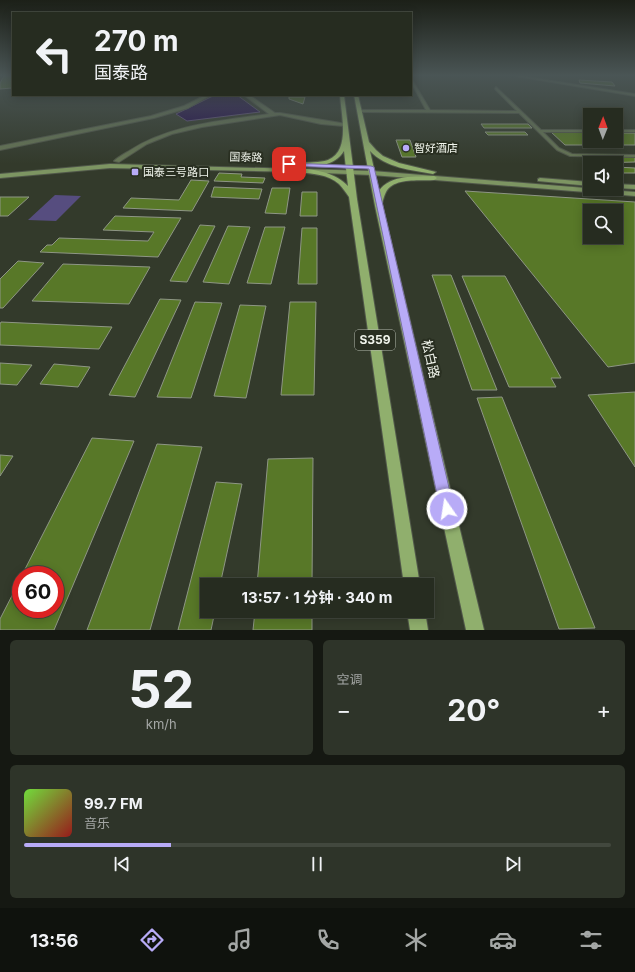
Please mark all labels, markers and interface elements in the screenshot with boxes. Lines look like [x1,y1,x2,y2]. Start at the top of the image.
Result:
text: 270 m [94,24,179,58]
icon: left [28,28,80,80]
text: 国泰路 [94,62,148,83]
north arrow [583,108,623,148]
map controls [583,108,623,244]
place label: 智好酒店 [414,141,458,155]
marker: 智好酒店 [401,143,411,153]
pin [272,147,306,181]
street label: 国泰路 [229,149,263,165]
icon: arrive [278,153,300,175]
button: sound [583,156,623,196]
place label: 国泰三号路口 [143,165,209,179]
marker: 国泰三号路口 [130,167,140,177]
button: search [583,204,623,244]
road number: S359 [355,330,395,350]
street label: 松白路 [419,338,443,380]
position arrow [426,488,468,530]
speed limit sign: 60 [12,566,64,618]
text: 13:57 · 1 分钟 · 340 m [242,588,392,607]
text: 52 [128,658,194,721]
text: 空调 [337,671,363,687]
text: 20° [447,692,500,728]
text: − [337,697,351,723]
text: + [596,697,611,723]
text: km/h [146,716,177,732]
text: 99.7 FM [84,794,143,813]
text: 音乐 [84,815,110,831]
icon: previous [111,853,133,875]
icon: pause [306,853,328,875]
icon: next [502,853,524,875]
icon: directions [138,926,166,954]
icon: music [226,926,254,954]
icon: phone [314,926,342,954]
icon: climate [402,926,430,954]
icon: car [489,926,517,954]
icon: filters [577,926,605,954]
text: 13:56 [30,930,78,951]

